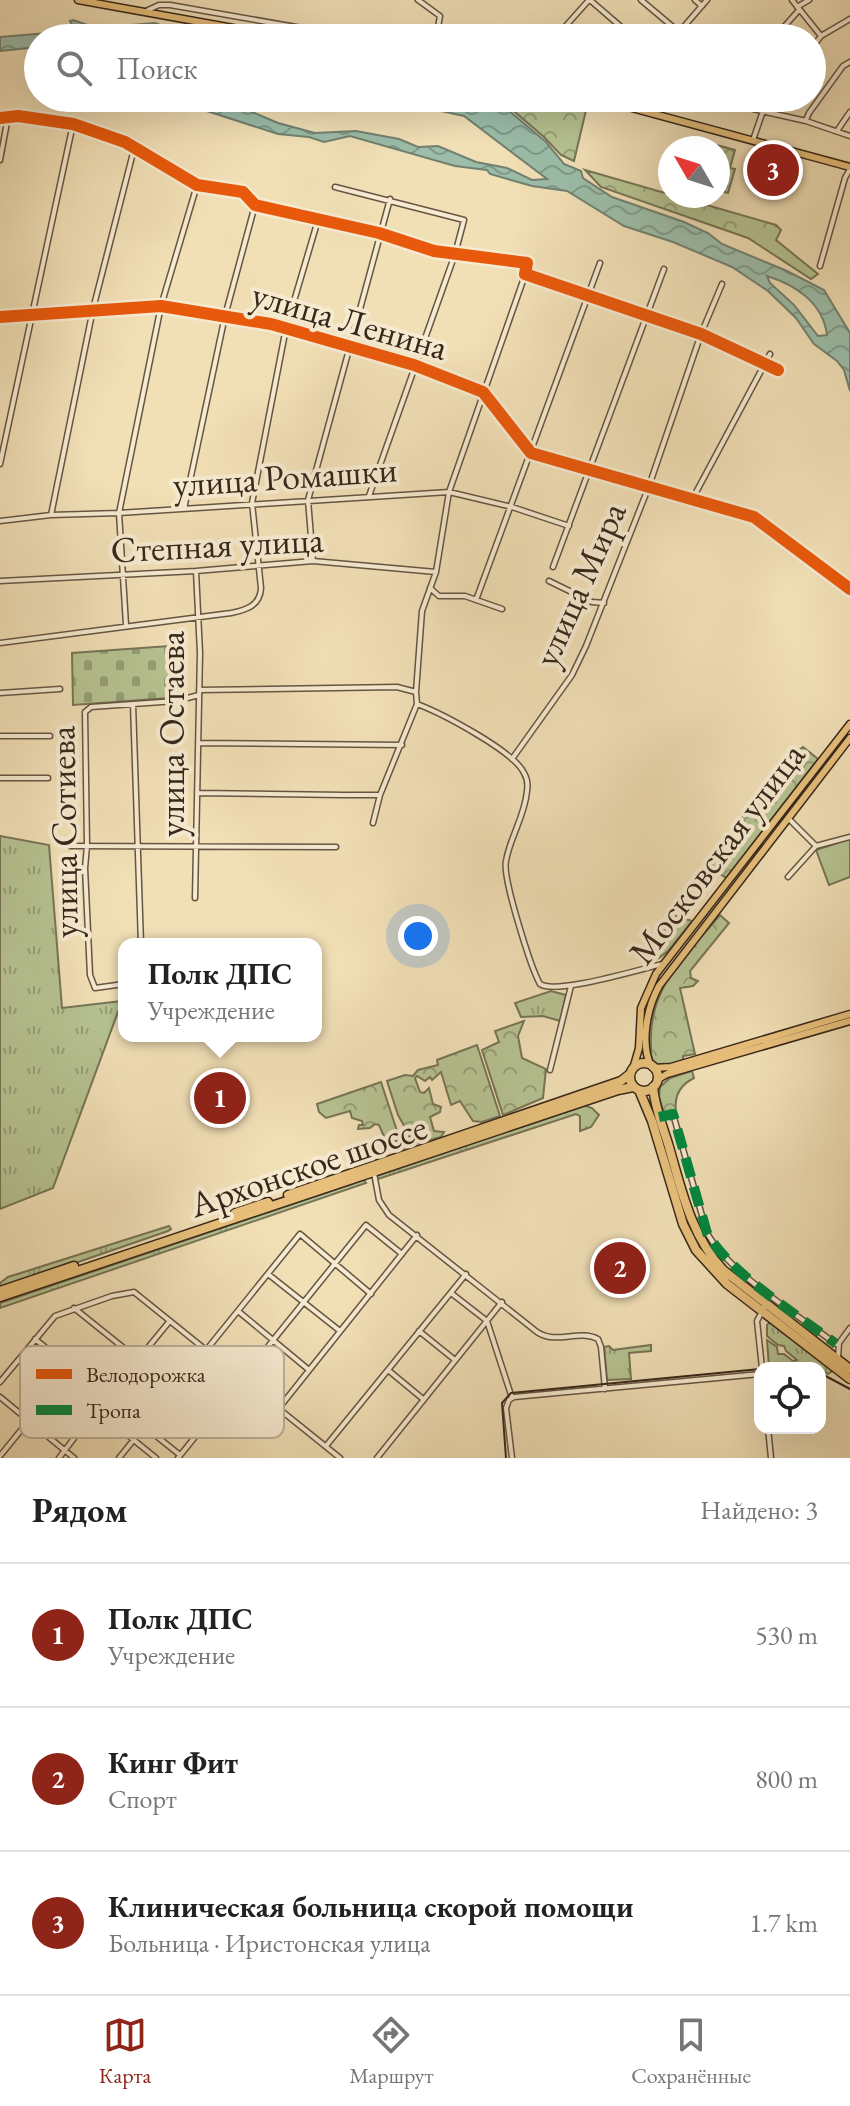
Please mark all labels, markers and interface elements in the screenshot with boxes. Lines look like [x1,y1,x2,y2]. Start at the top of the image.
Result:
search box [24,24,826,112]
icon: search [52,46,96,90]
text: Поиск [116,49,198,88]
north arrow [658,136,730,208]
pin: 3 [747,140,799,200]
street label: улица Ленина [246,270,454,371]
street label: улица Ромашки [171,445,399,508]
street label: улица Мира [522,494,637,674]
street label: Степная улица [109,515,325,574]
street label: улица Остаева [148,630,195,837]
street label: улица Сотиева [38,725,89,938]
street label: Московская улица [618,733,816,974]
your location [398,916,438,956]
popup [118,938,322,1042]
text: Полк ДПС [148,954,292,993]
text: Учреждение [148,993,275,1027]
pin: 1 [194,1068,246,1128]
street label: Архонское шоссе [182,1103,433,1228]
pin: 2 [594,1238,646,1298]
legend [20,1346,284,1438]
text: Велодорожка [86,1360,206,1389]
map controls [754,1362,826,1434]
button: locate [754,1362,826,1434]
text: Тропа [86,1396,141,1425]
text: Рядом [32,1488,127,1532]
text: Найдено: 3 [700,1493,818,1527]
text: Полк ДПС [108,1599,253,1638]
text: 1 [51,1618,65,1652]
text: 530 m [755,1618,818,1652]
text: Учреждение [108,1638,235,1672]
text: Кинг Фит [108,1743,238,1782]
text: 2 [51,1762,65,1796]
text: 800 m [755,1762,818,1796]
text: Спорт [108,1782,177,1816]
text: Клиническая больница скорой помощи [108,1887,634,1926]
text: 3 [51,1906,65,1940]
text: 1.7 km [749,1906,818,1940]
text: Больница · Иристонская улица [108,1926,431,1960]
tab: Карта [99,2013,151,2090]
tab: Маршрут [349,2013,433,2090]
tab: Сохранённые [631,2013,751,2090]

